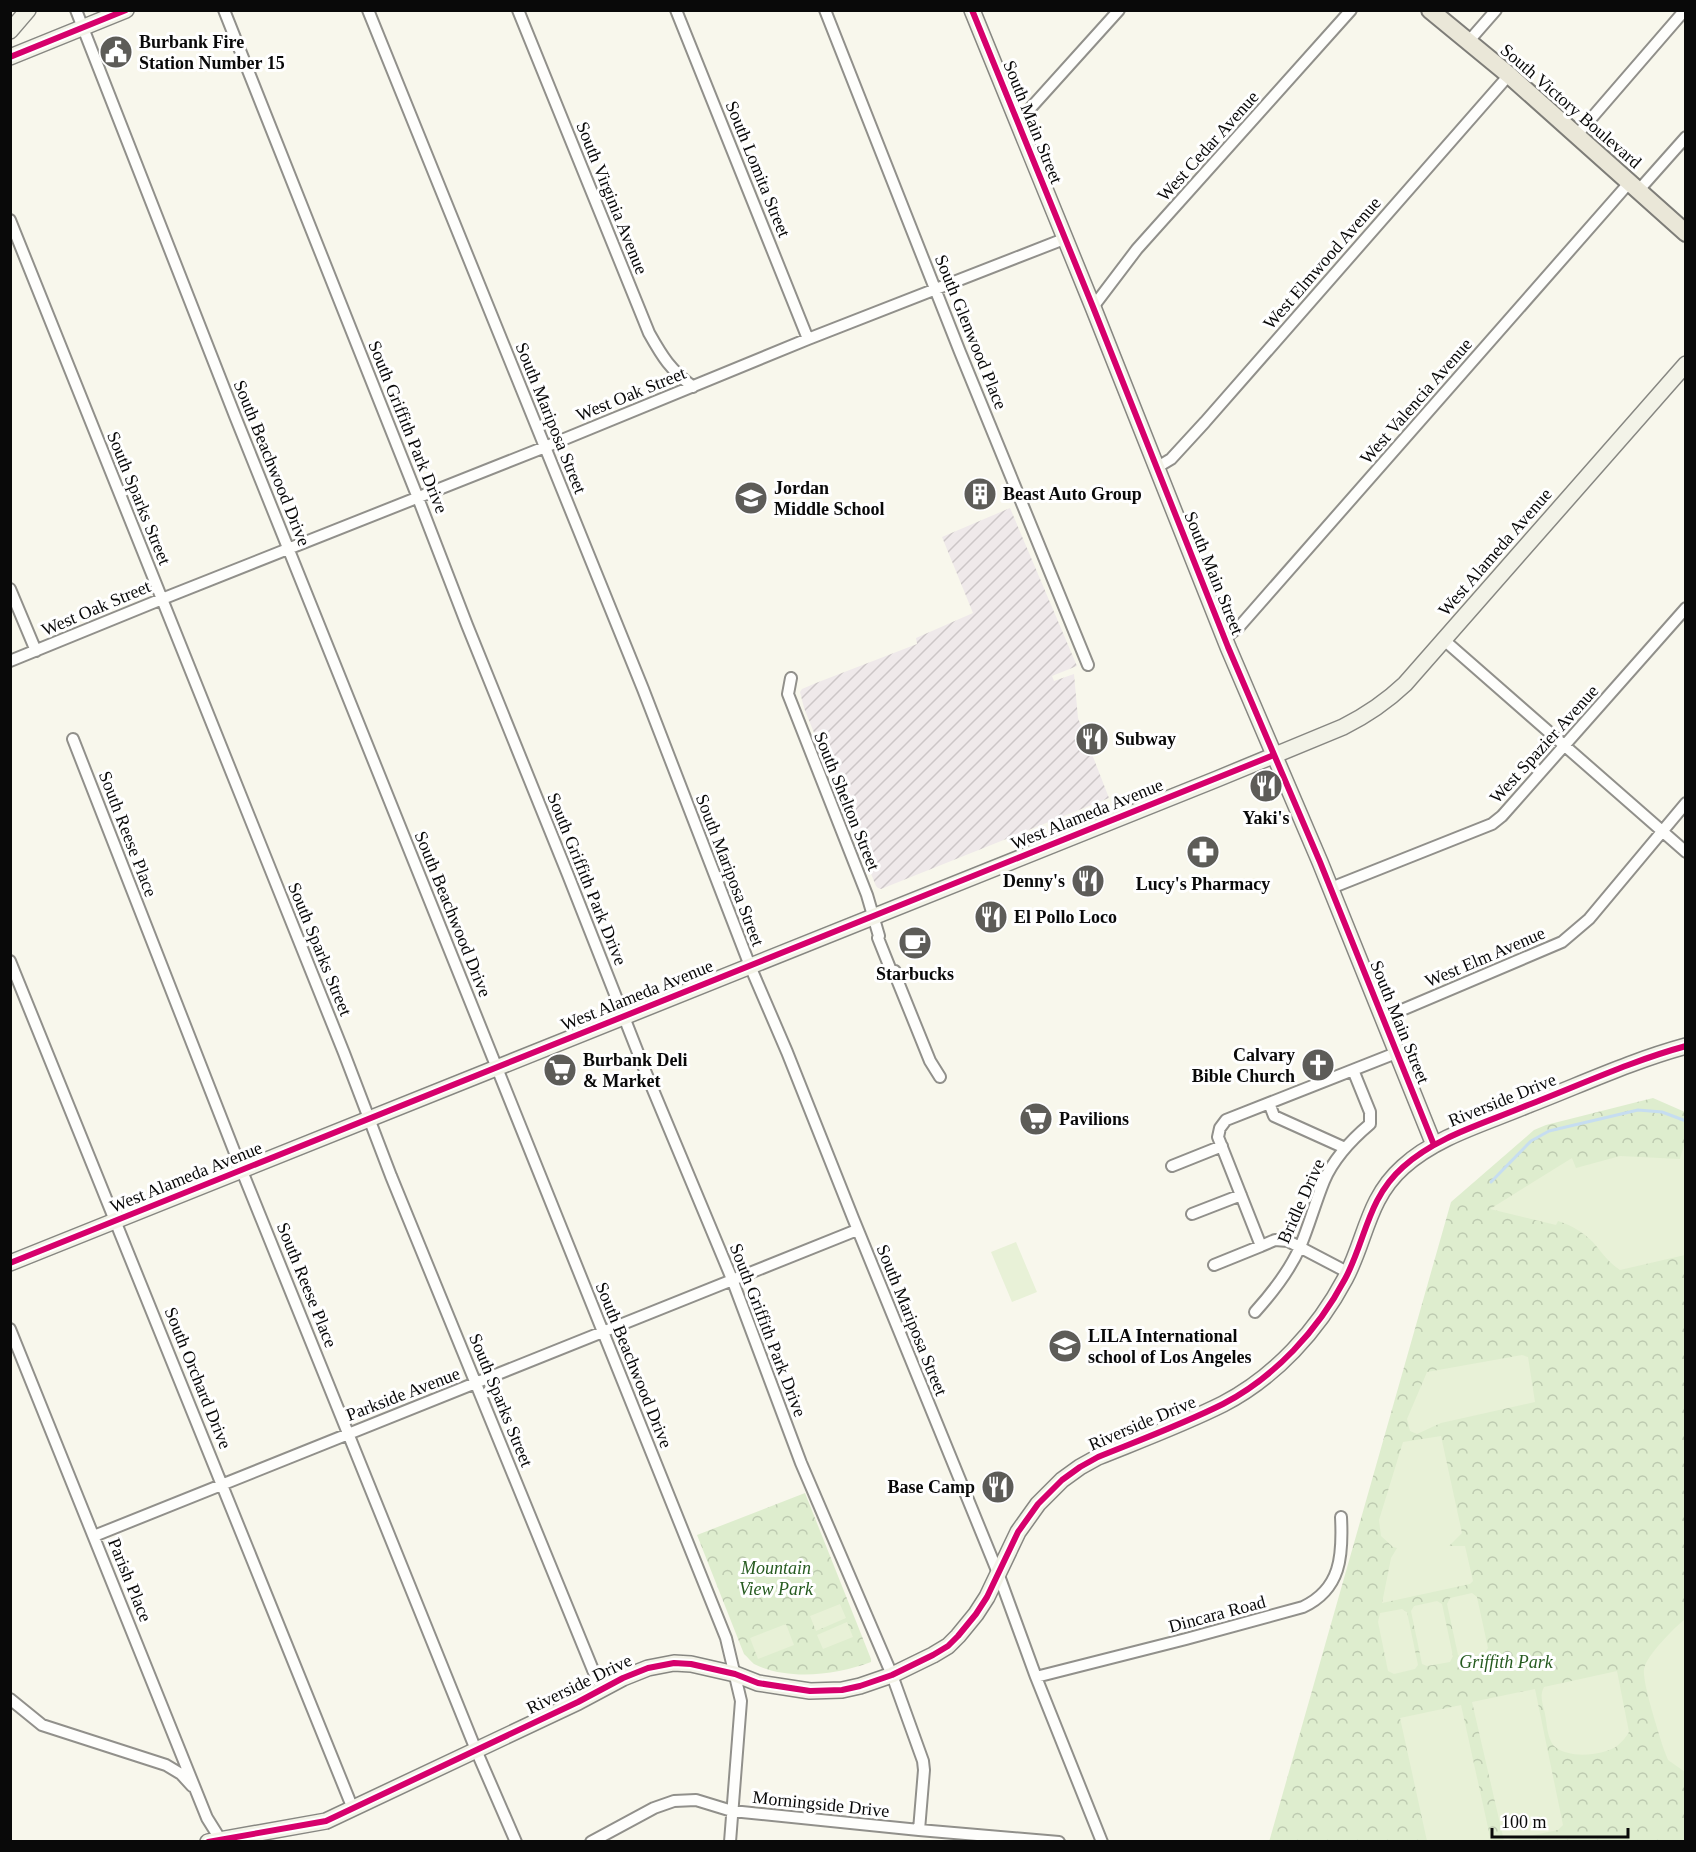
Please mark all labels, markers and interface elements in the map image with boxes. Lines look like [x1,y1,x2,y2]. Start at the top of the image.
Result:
place label: Burbank Fire Station Number 15 [139,32,285,73]
public building icon: Burbank Fire Station Number 15 [98,34,134,70]
street label: South Victory Boulevard [1497,40,1645,172]
street label: South Main Street [999,58,1067,186]
street label: West Cedar Avenue [1153,87,1263,205]
street label: South Lomita Street [722,98,794,240]
street label: South Virginia Avenue [572,119,652,277]
street label: West Elmwood Avenue [1259,193,1385,333]
street label: South Glenwood Place [931,252,1011,412]
street label: West Valencia Avenue [1356,334,1476,468]
street label: South Griffith Park Drive [364,338,452,516]
street label: South Mariposa Street [512,340,590,496]
street label: West Oak Street [573,363,689,425]
street label: South Beachwood Drive [230,377,314,549]
street label: South Sparks Street [103,428,175,568]
building icon: Beast Auto Group [962,476,998,512]
place label: Jordan Middle School [774,478,885,519]
school or university icon: Jordan Middle School [733,480,769,516]
place label: Beast Auto Group [1003,484,1142,504]
street label: West Alameda Avenue [1434,484,1556,620]
street label: South Main Street [1180,509,1248,637]
street label: West Oak Street [38,576,154,640]
street label: West Spazier Avenue [1486,681,1602,807]
restaurant icon: Subway [1074,721,1110,757]
street label: South Shelton Street [810,729,884,873]
place label: Subway [1115,729,1176,749]
street label: South Reese Place [95,768,161,900]
restaurant icon: Yaki's [1248,768,1284,804]
street label: West Alameda Avenue [1008,774,1166,854]
street label: South Griffith Park Drive [543,790,631,968]
street label: South Mariposa Street [692,791,768,949]
place label: Yaki's [1242,808,1290,828]
street label: South Beachwood Drive [411,828,495,1000]
pharmacy icon: Lucy's Pharmacy [1185,834,1221,870]
restaurant icon: Denny's [1070,863,1106,899]
place label: Denny's [1003,871,1065,891]
place label: Lucy's Pharmacy [1136,874,1270,894]
street label: South Sparks Street [284,879,356,1019]
restaurant icon: El Pollo Loco [973,899,1009,935]
place label: El Pollo Loco [1014,907,1117,927]
street label: West Elm Avenue [1422,923,1548,991]
cafe icon: Starbucks [897,925,933,961]
street label: West Alameda Avenue [558,955,716,1035]
street label: South Main Street [1366,958,1434,1086]
place label: Starbucks [876,964,954,984]
place label: Calvary Bible Church [1192,1045,1295,1086]
church icon: Calvary Bible Church [1300,1047,1336,1083]
place label: Burbank Deli & Market [583,1050,688,1091]
supermarket icon: Burbank Deli & Market [542,1052,578,1088]
street label: Riverside Drive [1445,1069,1559,1131]
supermarket icon: Pavilions [1018,1101,1054,1137]
place label: Pavilions [1059,1109,1129,1129]
street label: West Alameda Avenue [107,1137,265,1217]
street label: Bridle Drive [1273,1156,1329,1246]
street label: South Reese Place [273,1220,341,1350]
street label: South Griffith Park Drive [726,1240,810,1420]
street label: South Mariposa Street [873,1242,951,1398]
street label: South Beachwood Drive [592,1279,676,1451]
street label: South Orchard Drive [160,1304,236,1452]
place label: LILA International school of Los Angeles [1088,1326,1252,1367]
school or university icon: LILA International school of Los Angeles [1047,1328,1083,1364]
street label: South Sparks Street [465,1330,537,1470]
street label: Parkside Avenue [343,1363,463,1425]
street label: Riverside Drive [1085,1391,1199,1455]
restaurant icon: Base Camp [980,1469,1016,1505]
place label: Base Camp [887,1477,975,1497]
street label: Parish Place [104,1535,156,1625]
park label: Mountain View Park [739,1558,814,1599]
street label: Dincara Road [1166,1591,1268,1637]
street label: Riverside Drive [523,1650,635,1718]
park label: Griffith Park [1459,1652,1554,1672]
street label: Morningside Drive [752,1787,890,1821]
scale bar [1492,1801,1628,1839]
text: 100 m [1501,1812,1547,1832]

